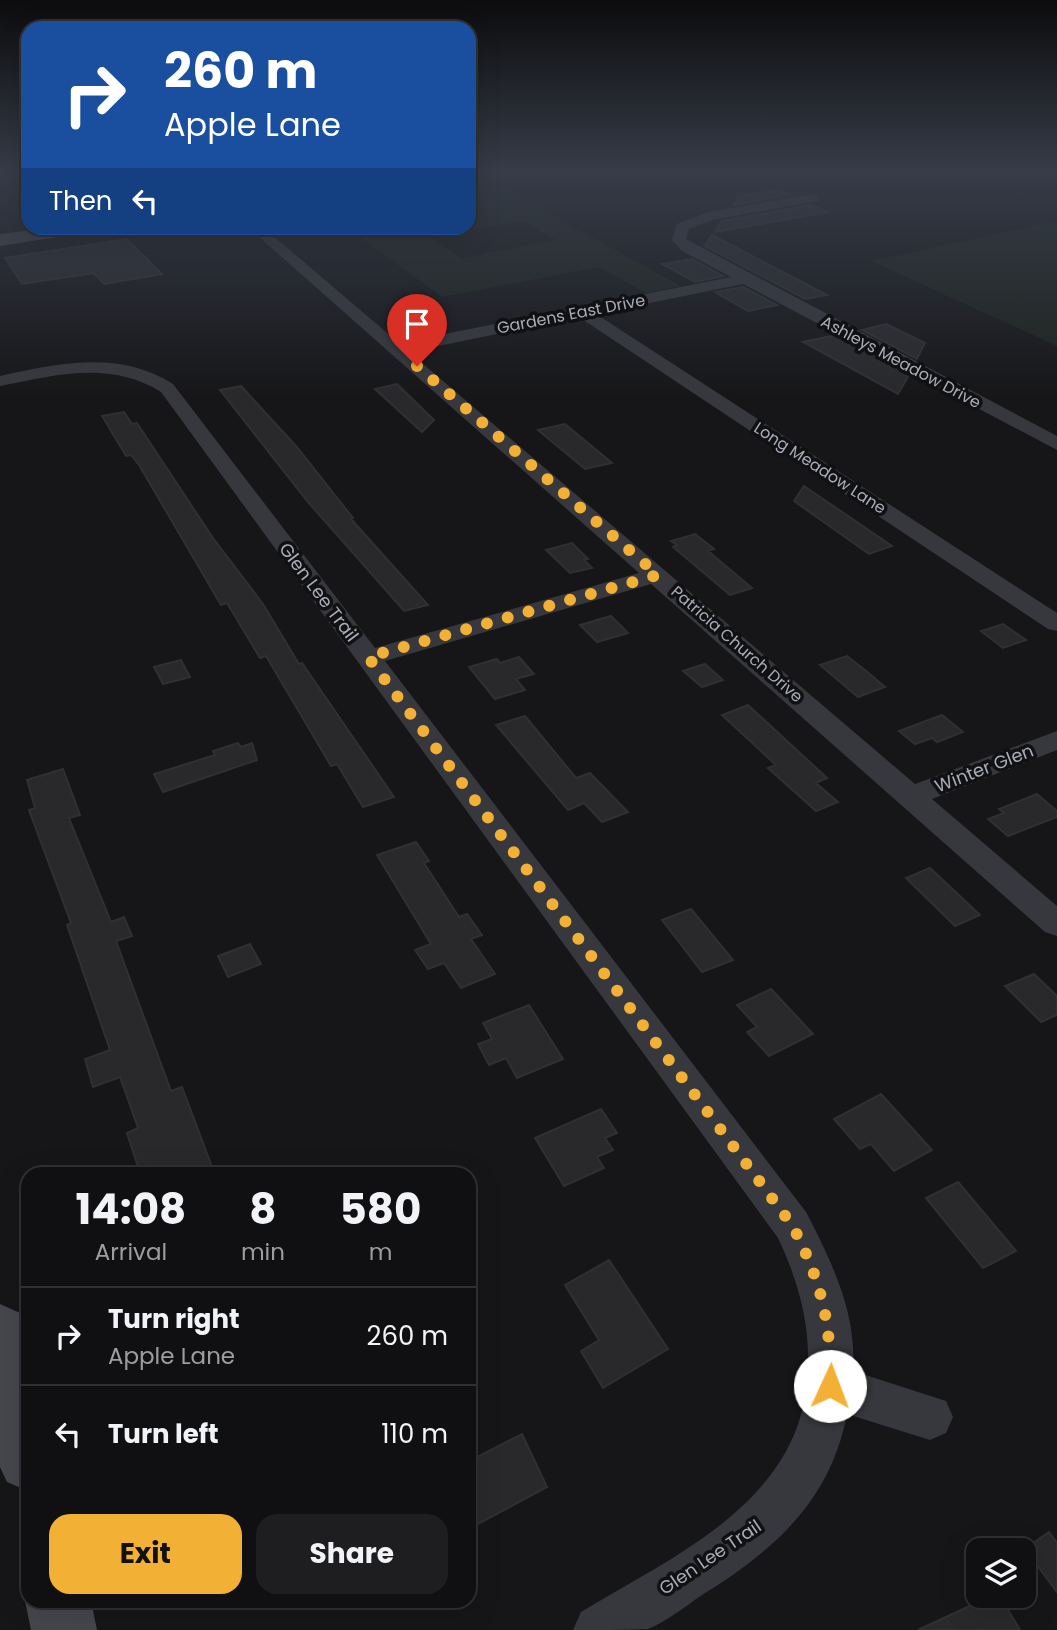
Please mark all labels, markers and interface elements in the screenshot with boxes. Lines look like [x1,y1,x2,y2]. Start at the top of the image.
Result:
text: 260 m [164,37,317,105]
icon: right [49,49,140,140]
text: Apple Lane [164,102,341,147]
icon: left [126,182,164,220]
text: Then [49,183,112,219]
street label: Gardens East Drive [495,288,647,340]
pin [387,294,447,366]
icon: arrive [398,305,436,343]
street label: Ashleys Meadow Drive [817,310,985,414]
street label: Long Meadow Lane [749,417,891,519]
street label: Glen Lee Trail [273,537,365,647]
street label: Patricia Church Drive [666,580,808,708]
street label: Winter Glen [931,738,1037,798]
text: 14:08 [76,1180,186,1239]
text: 8 [249,1180,277,1239]
text: 580 [340,1180,421,1239]
text: Arrival [95,1236,167,1268]
text: min [241,1236,285,1268]
text: m [369,1236,392,1268]
text: Turn right [108,1301,240,1337]
icon: right [49,1317,87,1355]
text: 260 m [366,1318,448,1354]
text: Apple Lane [108,1340,235,1372]
position arrow [793,1349,867,1423]
icon: left [49,1415,87,1453]
text: Turn left [108,1416,219,1452]
text: 110 m [381,1416,448,1452]
button: Exit [49,1514,242,1594]
button: Share [256,1514,448,1594]
street label: Glen Lee Trail [654,1514,766,1600]
map controls [966,1538,1036,1608]
button: layers [966,1538,1036,1608]

